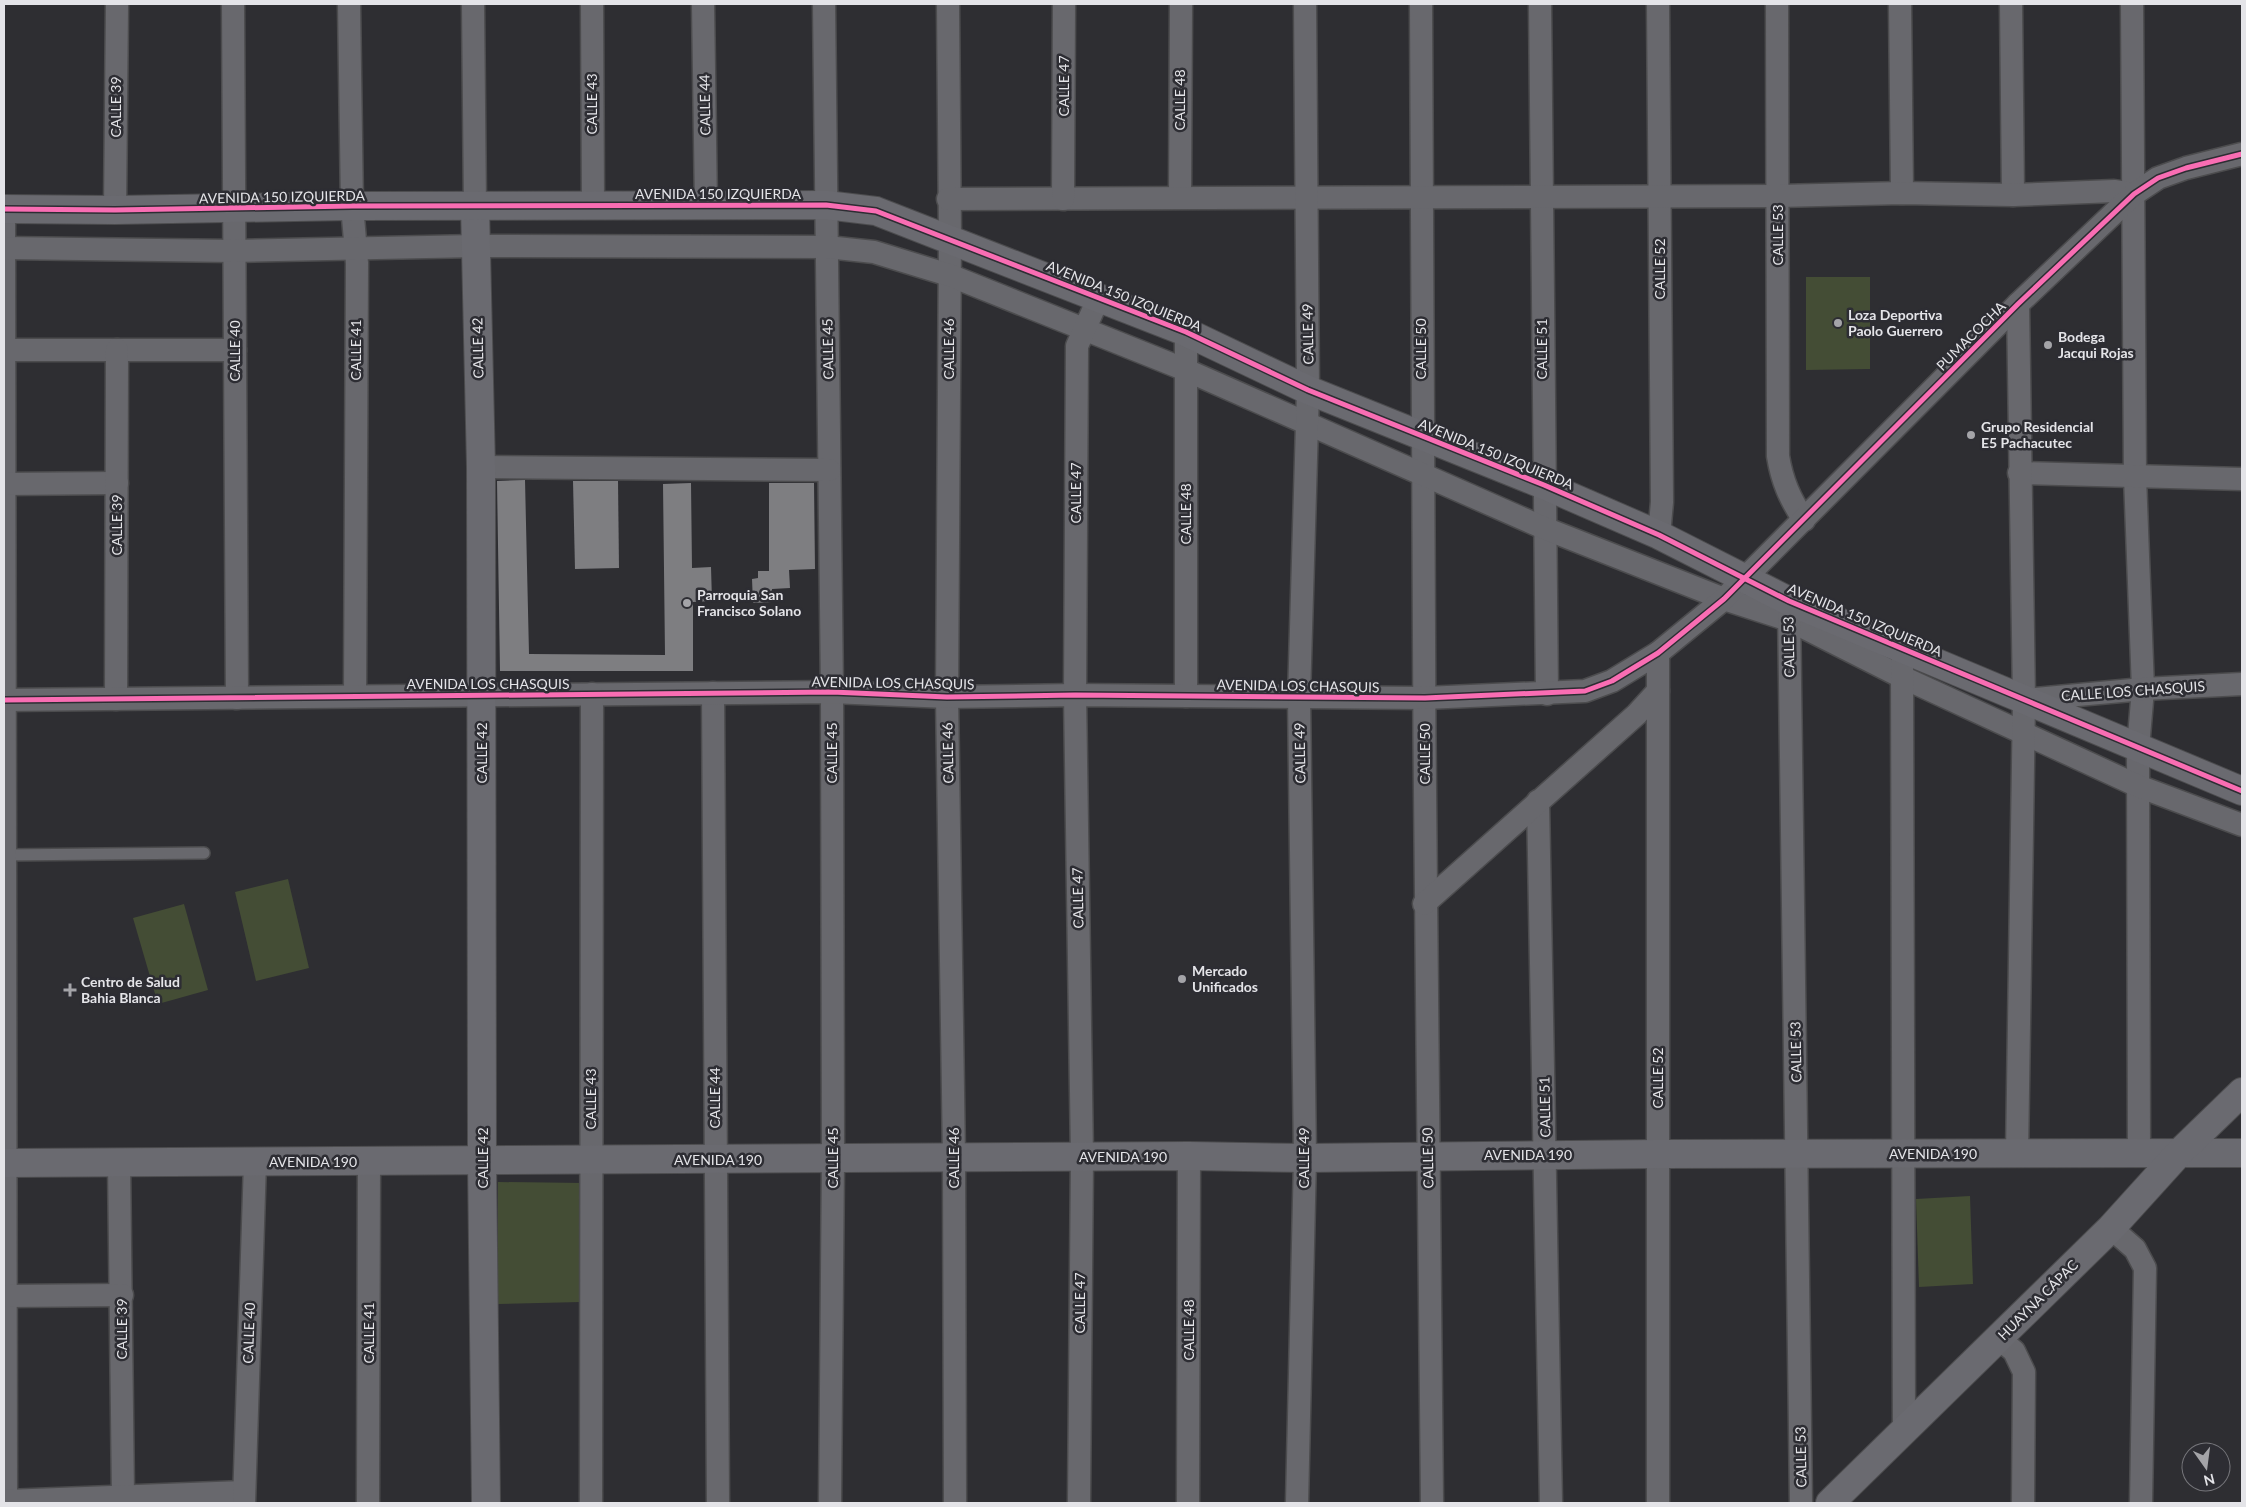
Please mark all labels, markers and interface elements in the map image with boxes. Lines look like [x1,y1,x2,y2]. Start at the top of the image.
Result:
street label: CALLE 47 [1055,55,1072,117]
street label: CALLE 48 [1171,69,1188,131]
street label: CALLE 43 [583,73,600,135]
street label: CALLE 44 [695,74,714,136]
street label: CALLE 39 [107,76,124,138]
street label: AVENIDA 150 IZQUIERDA [635,185,802,202]
street label: AVENIDA 150 IZQUIERDA [199,187,366,206]
street label: CALLE 53 [1769,204,1786,266]
street label: CALLE 52 [1651,238,1668,300]
street label: AVENIDA 150 IZQUIERDA [1044,257,1205,335]
street label: PUMACOCHA [1933,297,2009,374]
street label: CALLE 49 [1298,303,1317,365]
place label: Loza Deportiva Paolo Guerrero [1848,306,1943,339]
street label: CALLE 42 [468,317,487,379]
marker: Loza Deportiva Paolo Guerrero [1832,317,1844,329]
street label: CALLE 45 [818,318,837,380]
street label: CALLE 46 [940,318,957,380]
street label: CALLE 50 [1412,318,1429,380]
street label: CALLE 51 [1533,318,1550,380]
street label: CALLE 41 [347,319,364,381]
street label: CALLE 40 [226,320,243,382]
place label: Bodega Jacqui Rojas [2058,328,2134,361]
marker: Bodega Jacqui Rojas [2042,339,2054,351]
street label: AVENIDA 150 IZQUIERDA [1416,415,1577,493]
place label: Grupo Residencial E5 Pachacutec [1981,418,2094,451]
marker: Grupo Residencial E5 Pachacutec [1965,429,1977,441]
street label: CALLE 47 [1067,462,1084,524]
street label: CALLE 48 [1177,483,1194,545]
street label: CALLE 39 [108,494,125,556]
street label: AVENIDA 150 IZQUIERDA [1785,579,1945,660]
place label: Parroquia San Francisco Solano [697,586,801,619]
marker: Parroquia San Francisco Solano [681,597,693,609]
street label: CALLE 53 [1779,616,1798,678]
street label: AVENIDA LOS CHASQUIS [811,673,975,692]
street label: AVENIDA LOS CHASQUIS [406,675,570,692]
street label: AVENIDA LOS CHASQUIS [1216,676,1380,695]
street label: CALLE LOS CHASQUIS [2060,677,2205,704]
street label: CALLE 42 [473,722,490,784]
street label: CALLE 45 [823,722,840,784]
street label: CALLE 46 [938,722,957,784]
street label: CALLE 49 [1290,722,1309,784]
street label: CALLE 50 [1416,723,1433,785]
street label: CALLE 47 [1068,867,1087,929]
place label: Mercado Unificados [1192,962,1258,995]
place label: Centro de Salud Bahia Blanca [81,973,180,1006]
marker: Mercado Unificados [1176,973,1188,985]
marker: Centro de Salud Bahia Blanca [63,983,77,997]
street label: CALLE 53 [1786,1021,1805,1083]
street label: CALLE 52 [1649,1047,1666,1109]
street label: CALLE 44 [706,1067,723,1129]
street label: CALLE 43 [582,1068,599,1130]
street label: CALLE 51 [1535,1076,1554,1138]
street label: CALLE 42 [474,1127,491,1189]
street label: CALLE 45 [824,1127,841,1189]
street label: CALLE 46 [945,1127,962,1189]
street label: CALLE 49 [1295,1127,1312,1189]
street label: CALLE 50 [1418,1127,1437,1189]
street label: AVENIDA 190 [1889,1145,1977,1162]
street label: AVENIDA 190 [1484,1146,1572,1163]
street label: AVENIDA 190 [1079,1148,1167,1165]
street label: AVENIDA 190 [674,1151,762,1168]
street label: AVENIDA 190 [269,1153,357,1170]
street label: HUAYNA CÁPAC [1994,1256,2082,1343]
street label: CALLE 47 [1071,1272,1088,1334]
street label: CALLE 39 [113,1298,130,1360]
street label: CALLE 48 [1180,1299,1197,1361]
street label: CALLE 40 [239,1302,258,1364]
street label: CALLE 41 [360,1302,377,1364]
street label: CALLE 53 [1791,1426,1810,1488]
north arrow [2181,1442,2231,1492]
text: N [2202,1471,2217,1490]

